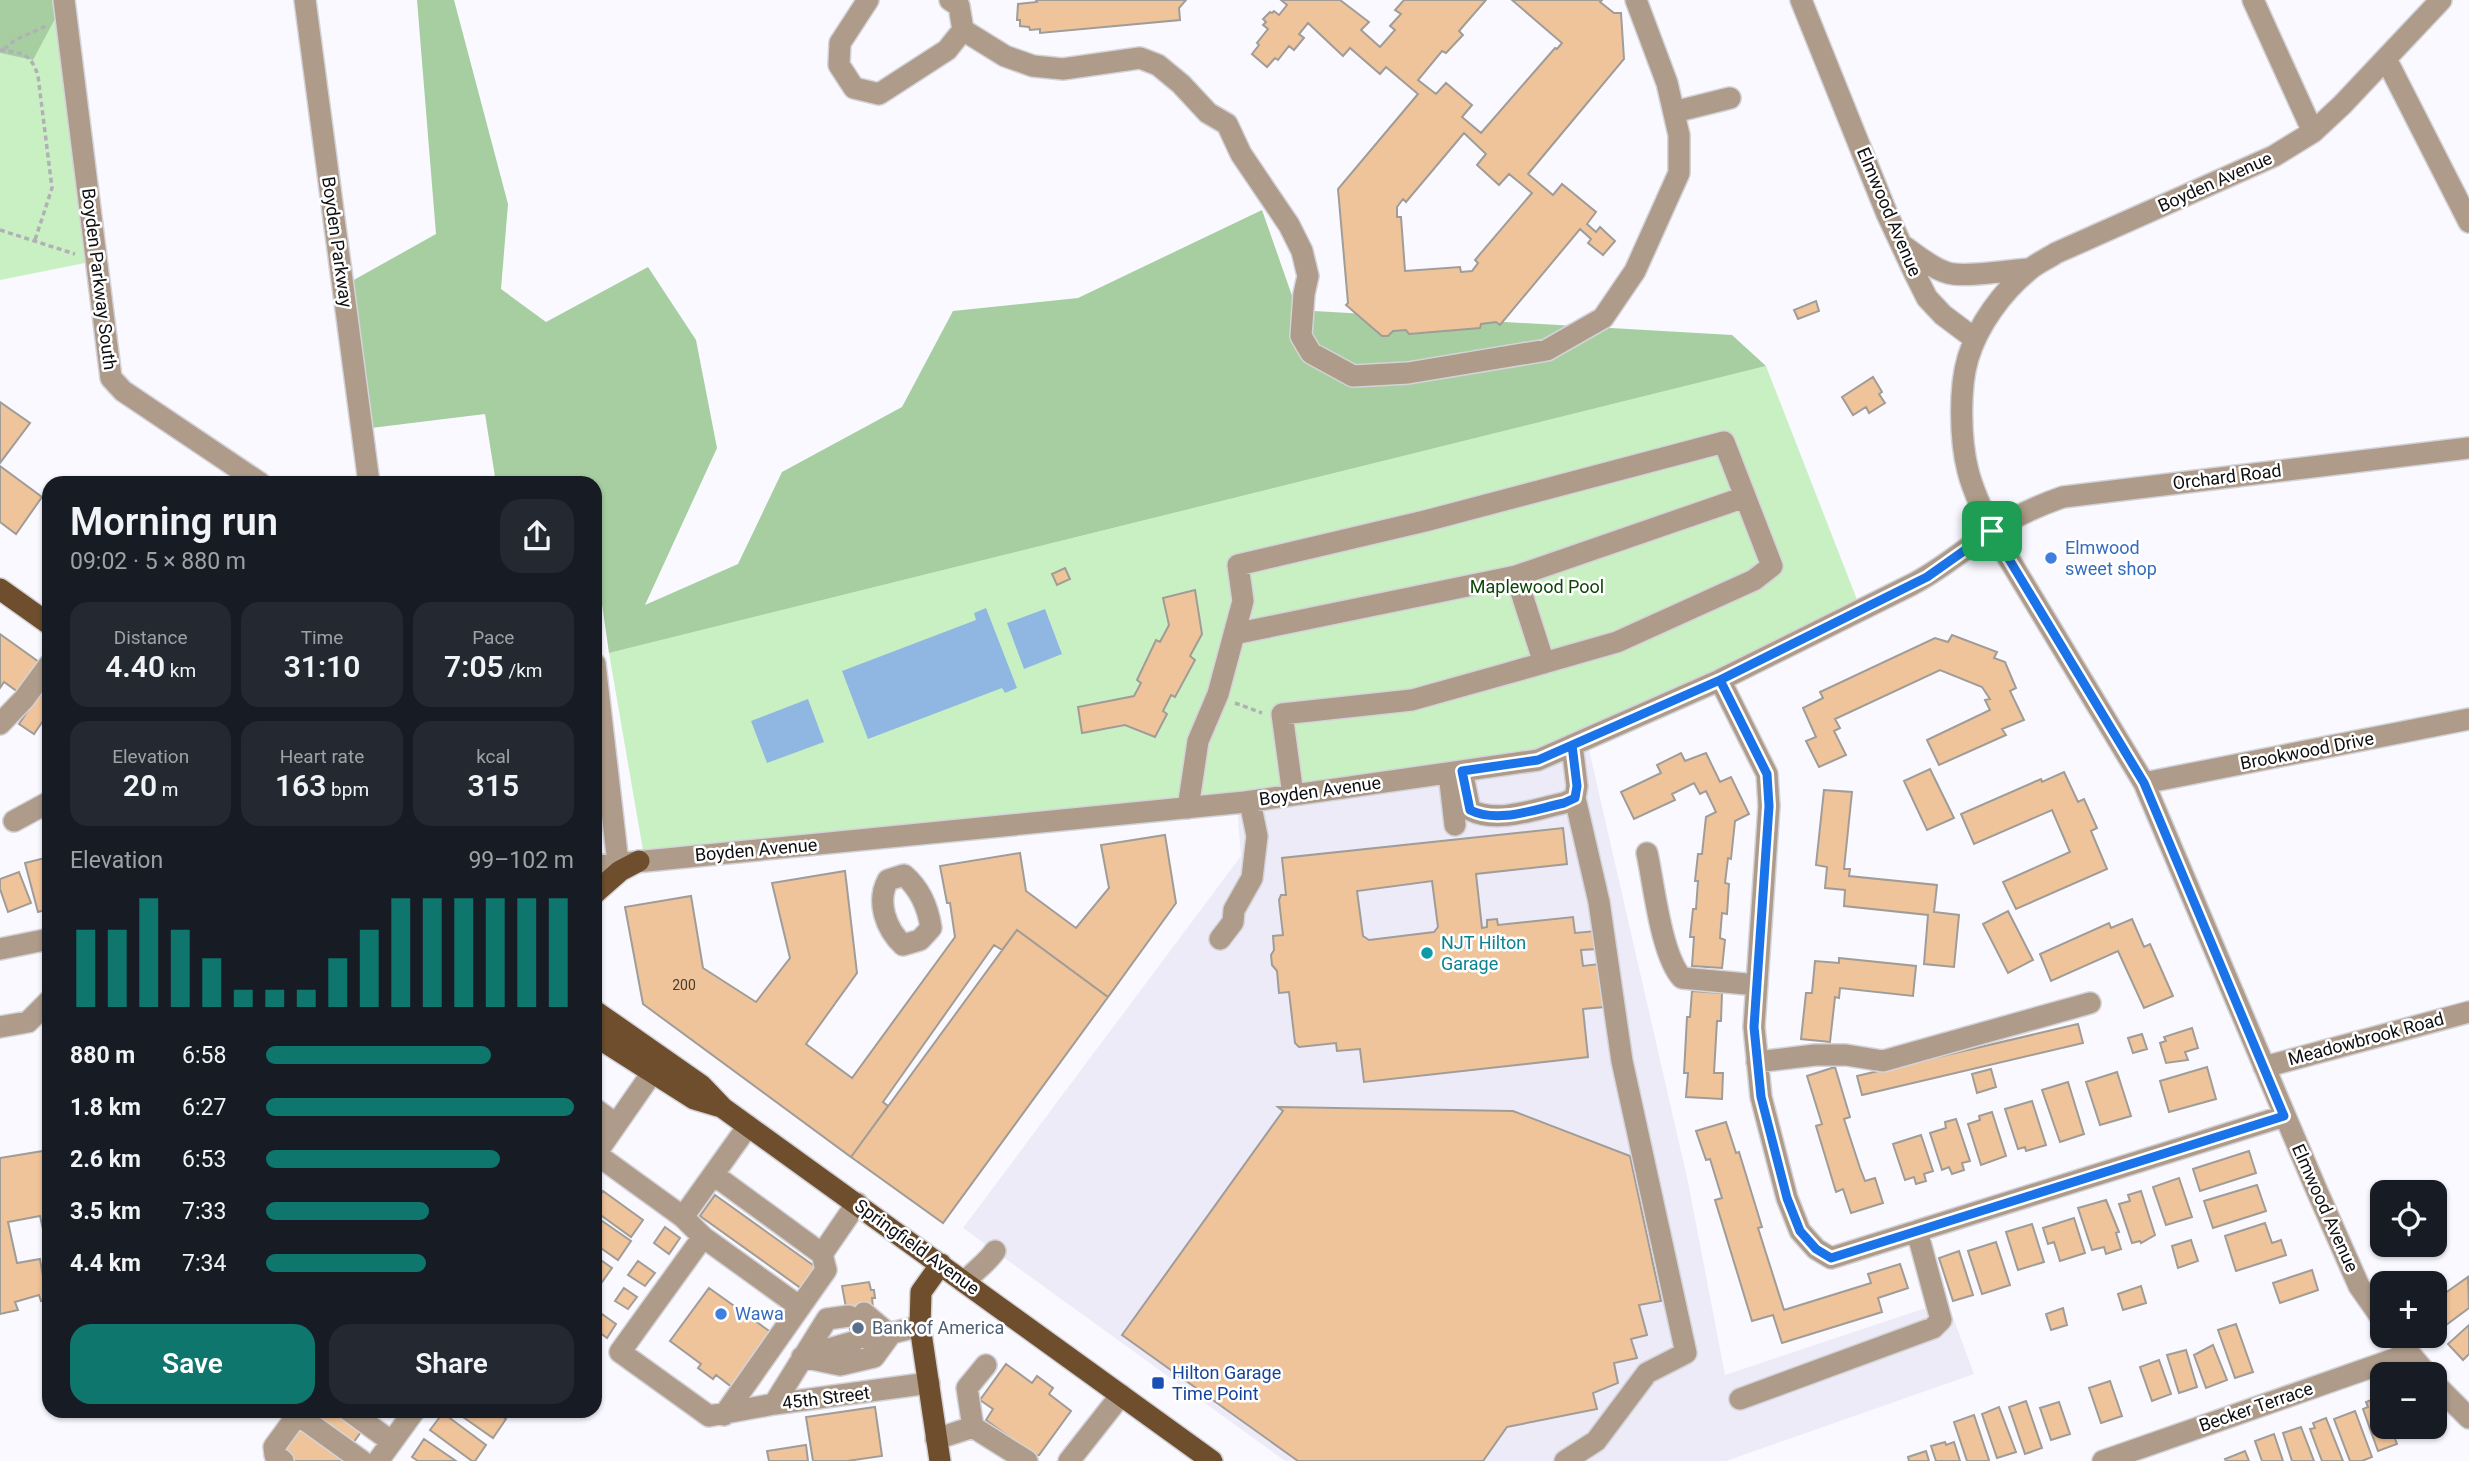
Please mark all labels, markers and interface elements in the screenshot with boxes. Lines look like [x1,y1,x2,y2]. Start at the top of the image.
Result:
street label: Elmwood Avenue [1853,144,1926,279]
street label: Boyden Avenue [2154,147,2275,216]
street label: Boyden Parkway [318,175,357,309]
street label: Boyden Parkway South [78,187,121,371]
street label: Orchard Road [2171,459,2282,494]
button: share [500,499,574,573]
text: Morning run [70,500,278,544]
pin [1962,501,2022,561]
icon: arrive [1973,512,2011,550]
place label: Elmwood sweet shop [2065,537,2157,579]
text: 09:02 · 5 × 880 m [70,548,246,575]
marker: Elmwood sweet shop [2043,550,2059,566]
park label: Maplewood Pool [1470,576,1604,597]
text: Distance [114,626,188,649]
text: Time [301,626,343,649]
text: Pace [472,626,514,649]
text: 4.40 [105,649,165,684]
text: 31:10 [284,649,360,684]
text: 7:05 [444,649,504,684]
text: km [165,659,196,682]
text: /km [504,659,543,682]
street label: Brookwood Drive [2238,727,2376,774]
text: Elevation [112,745,189,768]
text: Heart rate [280,745,364,768]
text: kcal [476,745,511,768]
text: 20 [123,768,157,803]
text: 163 [275,768,326,803]
text: 315 [468,768,519,803]
street label: Boyden Avenue [1258,772,1382,809]
text: m [157,778,178,801]
text: bpm [326,778,369,801]
street label: Boyden Avenue [694,834,818,865]
text: Elevation [70,847,163,874]
text: 99–102 m [468,847,574,874]
place label: NJT Hilton Garage [1441,932,1526,974]
marker: NJT Hilton Garage [1419,945,1435,961]
house number: 200 [672,977,696,993]
street label: Meadowbrook Road [2286,1008,2446,1069]
text: 880 m [70,1042,135,1069]
text: 6:58 [182,1042,226,1069]
text: 1.8 km [70,1094,141,1121]
text: 6:27 [182,1094,226,1121]
street label: Elmwood Avenue [2288,1141,2363,1275]
text: 2.6 km [70,1146,141,1173]
text: 6:53 [182,1146,226,1173]
map controls [2370,1180,2447,1439]
button: locate [2370,1180,2447,1257]
street label: Springfield Avenue [851,1194,984,1299]
text: 3.5 km [70,1198,141,1225]
text: 7:33 [182,1198,226,1225]
text: 4.4 km [70,1250,141,1277]
text: 7:34 [182,1250,226,1277]
button: + [2370,1271,2447,1348]
place label: Wawa [735,1303,784,1324]
marker: Wawa [713,1306,729,1322]
place label: Bank of America [872,1317,1004,1338]
marker: Bank of America [850,1320,866,1336]
button: Save [70,1324,315,1404]
button: Share [329,1324,574,1404]
place label: Hilton Garage Time Point [1172,1362,1281,1404]
button: − [2370,1362,2447,1439]
marker: Hilton Garage Time Point [1150,1375,1166,1391]
street label: Becker Terrace [2196,1377,2315,1436]
street label: 45th Street [781,1382,871,1413]

